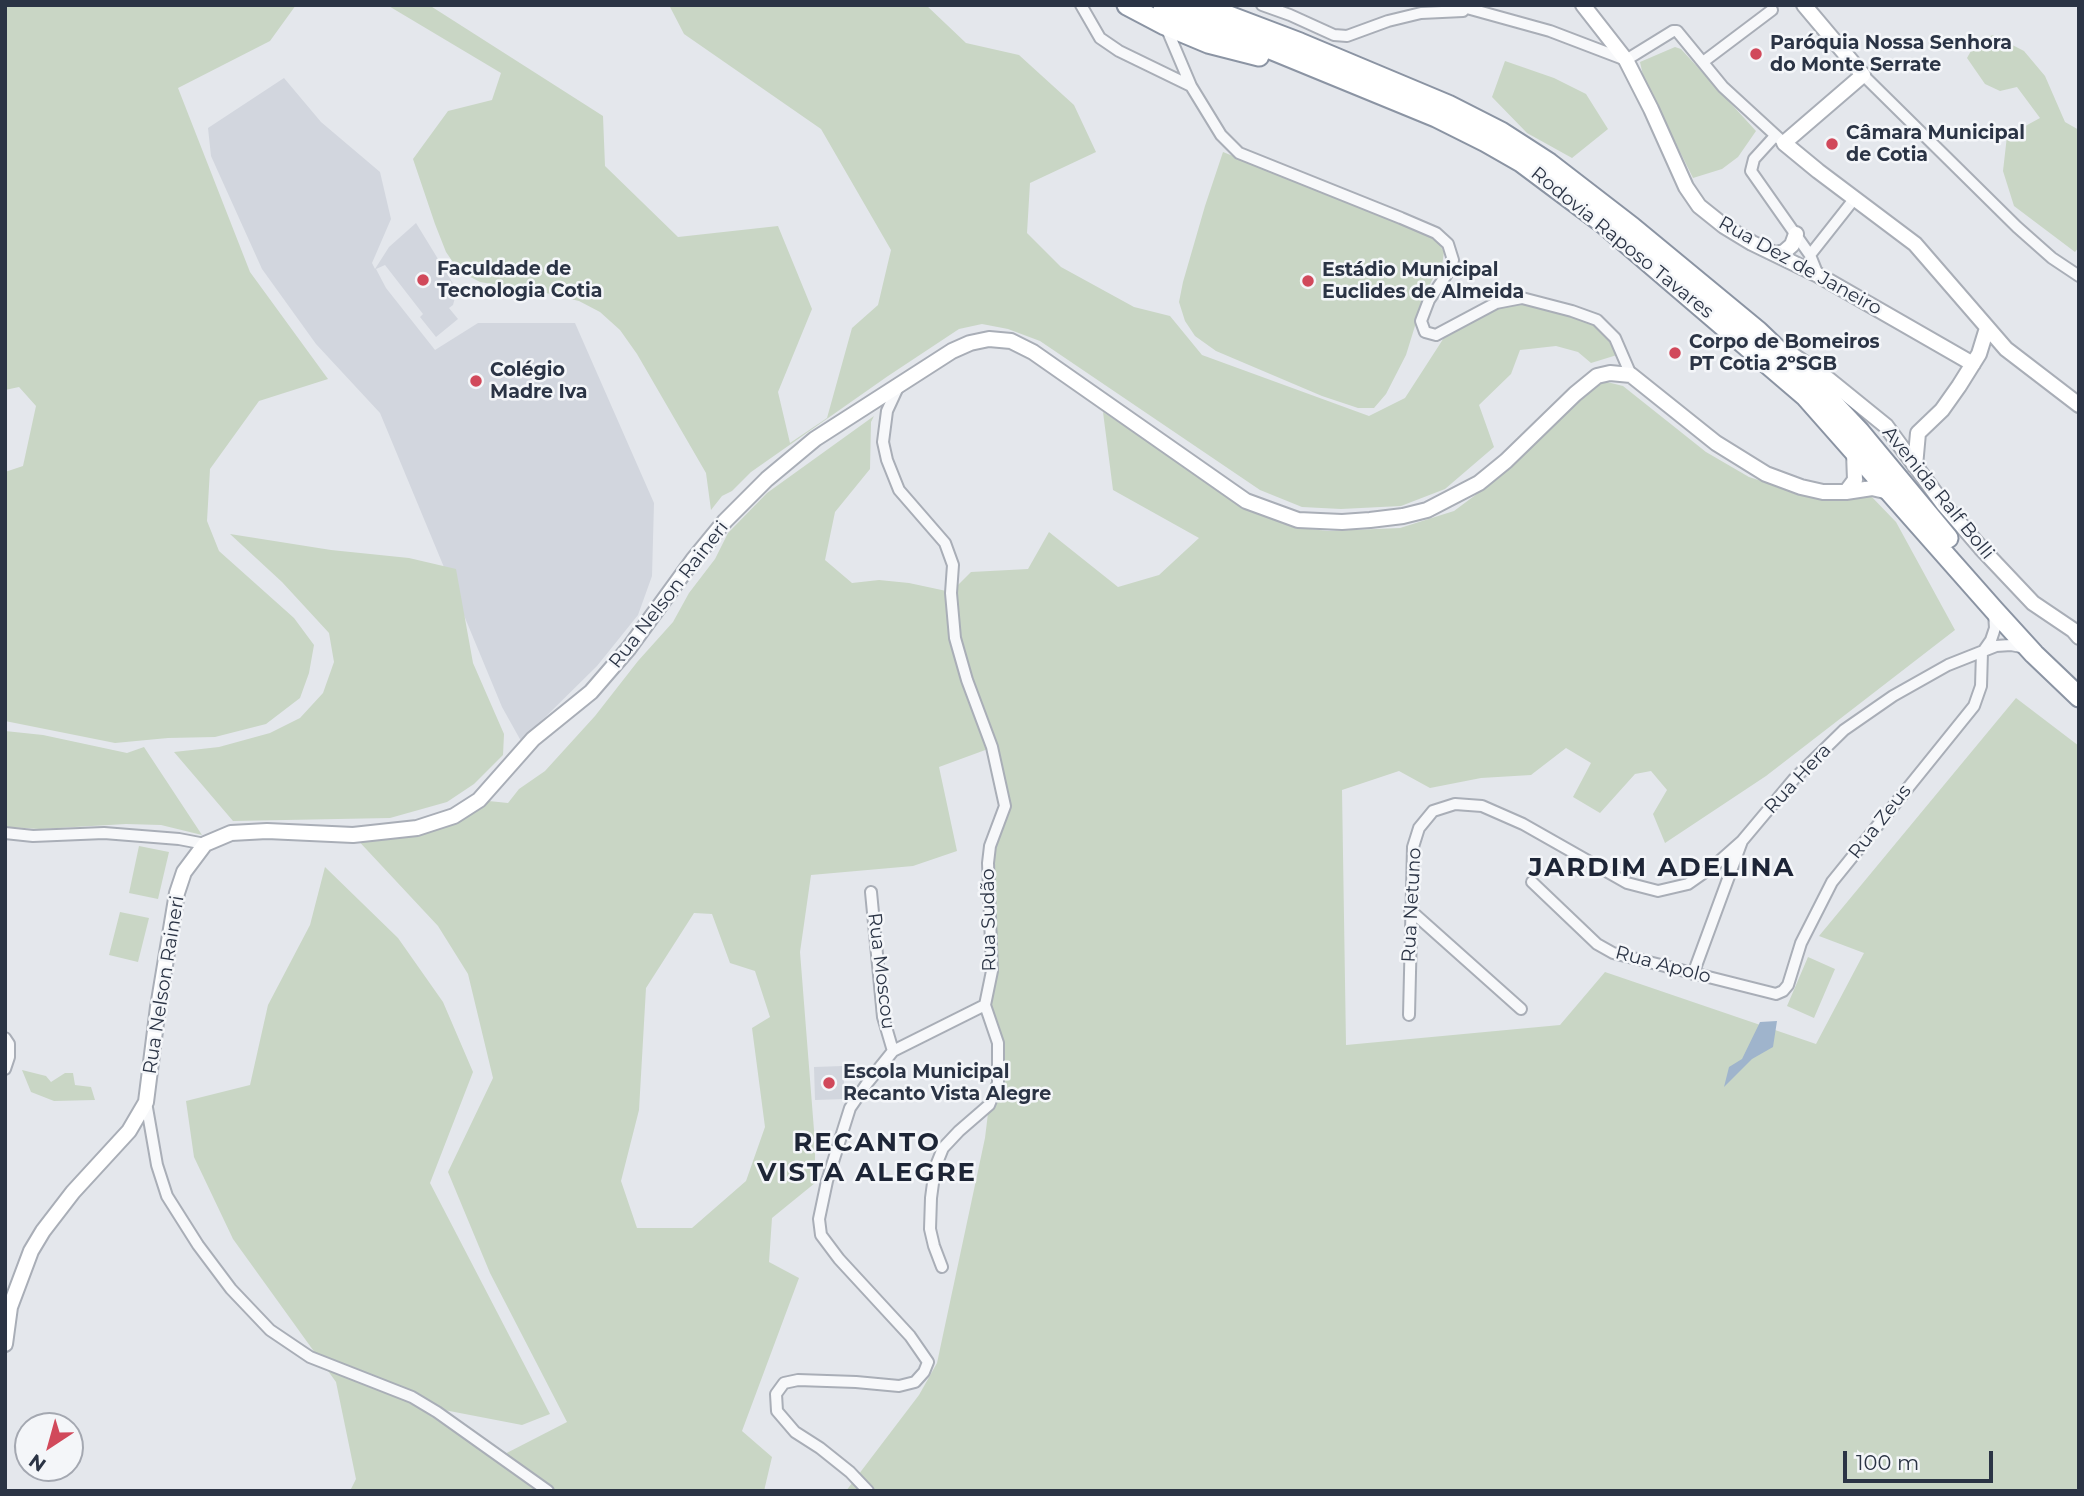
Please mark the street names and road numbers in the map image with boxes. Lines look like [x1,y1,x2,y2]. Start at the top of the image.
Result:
street label: Rodovia Raposo Tavares [1526,162,1718,324]
street label: Rua Dez de Janeiro [1714,212,1886,320]
street label: Avenida Ralf Bolli [1877,422,1999,564]
street label: Rua Nelson Raineri [604,517,734,673]
street label: Rua Hera [1760,739,1836,819]
street label: Rua Zeus [1844,780,1916,864]
street label: Rua Netuno [1398,847,1426,963]
street label: Rua Sudão [977,868,1001,972]
street label: Rua Nelson Raineri [139,894,189,1076]
street label: Rua Moscou [863,911,899,1031]
street label: Rua Apolo [1613,941,1713,989]

